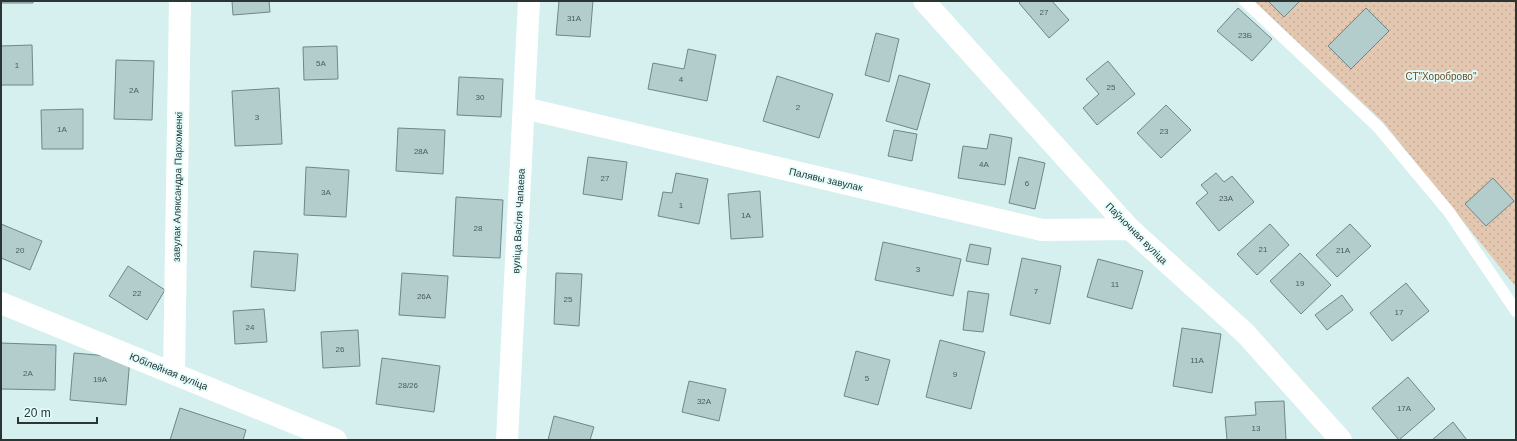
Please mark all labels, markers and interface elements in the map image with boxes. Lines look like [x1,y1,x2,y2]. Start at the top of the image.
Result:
house number: 27 [1040,8,1049,17]
house number: 31А [567,14,582,23]
house number: 23Б [1238,31,1252,40]
house number: 5А [316,59,327,68]
house number: 1 [15,61,20,70]
park label: СТ"Хороброво" [1406,71,1477,82]
house number: 4 [679,75,684,84]
house number: 25 [1107,83,1116,92]
house number: 2А [129,86,140,95]
house number: 30 [476,93,485,102]
house number: 2 [796,103,801,112]
street label: завулак Аляксандра Пархоменкі [171,112,184,262]
house number: 3 [255,113,260,122]
house number: 1А [57,125,68,134]
house number: 23 [1160,127,1169,136]
house number: 28А [414,147,429,156]
house number: 4А [979,160,990,169]
street label: Палявы завулак [788,166,864,193]
street label: вуліца Васіля Чапаева [510,168,527,274]
house number: 27 [601,174,610,183]
house number: 6 [1025,179,1030,188]
house number: 3А [321,188,332,197]
house number: 23А [1219,194,1234,203]
street label: Паўночная вуліца [1104,200,1170,267]
house number: 1 [679,201,684,210]
house number: 1А [741,211,752,220]
house number: 28 [474,224,483,233]
house number: 21 [1259,245,1268,254]
house number: 20 [16,246,25,255]
house number: 21А [1336,246,1351,255]
house number: 3 [916,265,921,274]
house number: 19 [1296,279,1305,288]
house number: 11 [1111,280,1120,289]
house number: 7 [1034,287,1039,296]
house number: 22 [133,289,142,298]
house number: 26А [417,292,432,301]
house number: 25 [564,295,573,304]
house number: 17 [1395,308,1404,317]
house number: 24 [246,323,255,332]
house number: 26 [336,345,345,354]
street label: Юбілейная вуліца [128,351,210,392]
house number: 11А [1190,356,1204,365]
house number: 2А [23,369,34,378]
house number: 9 [953,370,958,379]
house number: 5 [865,374,870,383]
house number: 19А [93,375,108,384]
house number: 28/26 [398,381,419,390]
house number: 32А [697,397,712,406]
scale bar [18,399,97,425]
house number: 17А [1397,404,1412,413]
text: 20 m [24,406,51,420]
house number: 13 [1252,424,1261,433]

